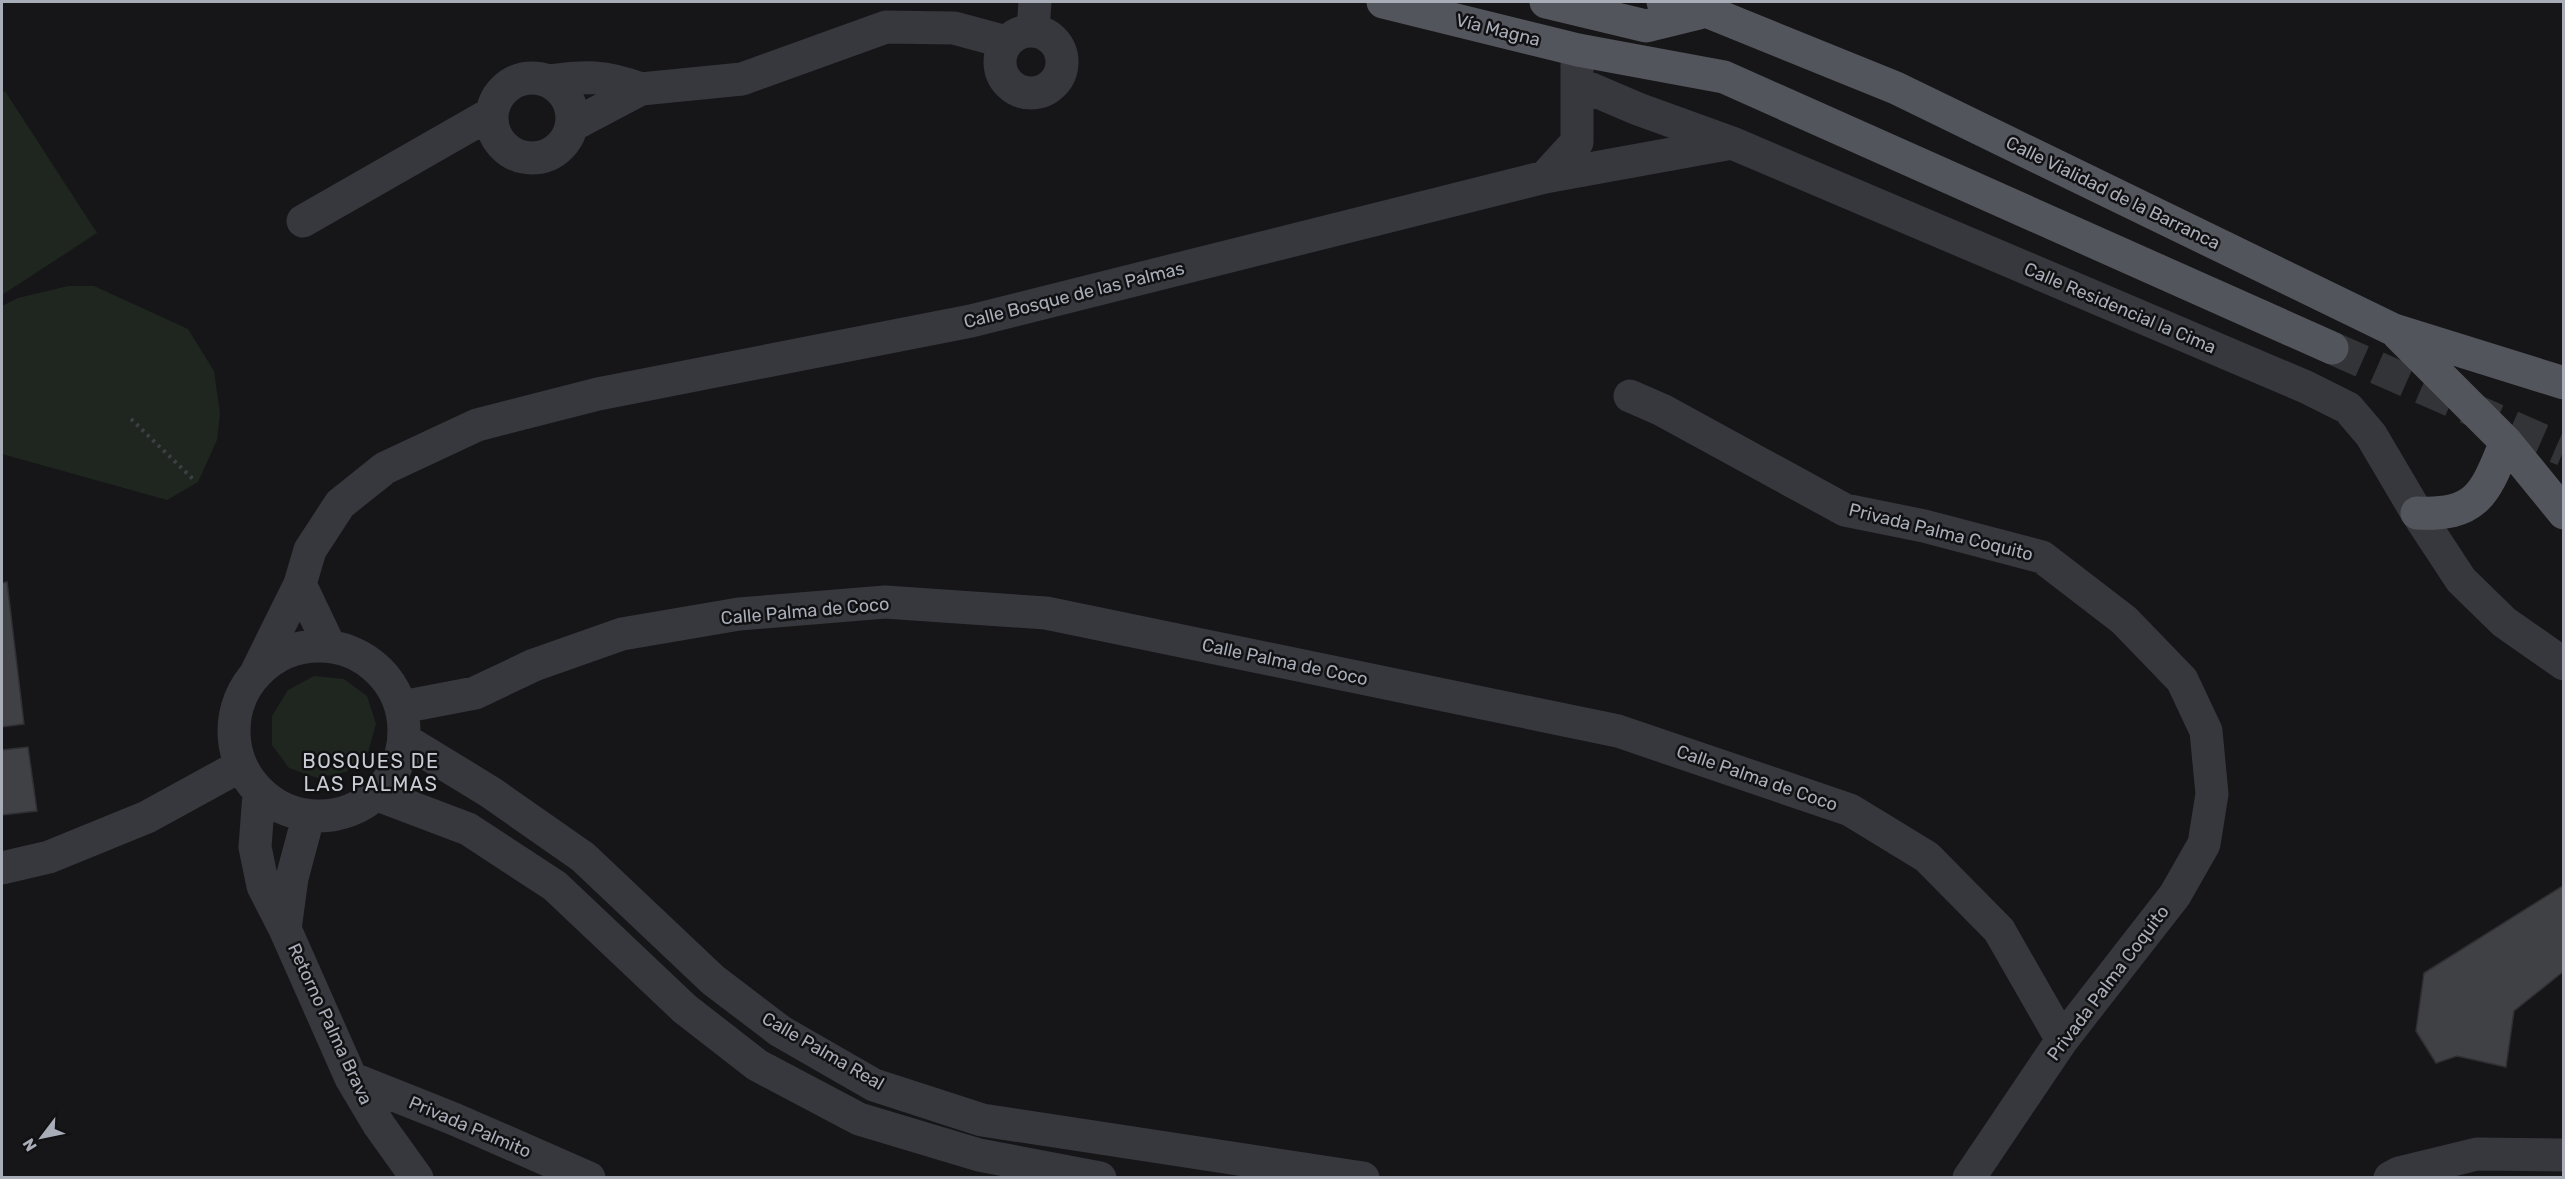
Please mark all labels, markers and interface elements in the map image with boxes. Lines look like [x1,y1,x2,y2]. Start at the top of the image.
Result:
street label: Vía Magna [1453,9,1543,51]
street label: Calle Vialidad de la Barranca [2002,132,2224,254]
street label: Calle Bosque de las Palmas [961,257,1187,333]
street label: Calle Residencial la Cima [2021,258,2219,358]
street label: Privada Palma Coquito [1847,498,2035,566]
street label: Calle Palma de Coco [720,593,890,629]
street label: Calle Palma de Coco [1200,634,1370,690]
street label: Calle Palma de Coco [1674,740,1840,816]
district label: BOSQUES DE LAS PALMAS [302,749,440,796]
street label: Privada Palma Coquito [2042,901,2174,1065]
street label: Retorno Palma Brava [283,940,377,1108]
street label: Calle Palma Real [758,1007,888,1095]
street label: Privada Palmito [406,1091,534,1163]
north arrow [12,1107,72,1167]
text: N [19,1135,41,1155]

